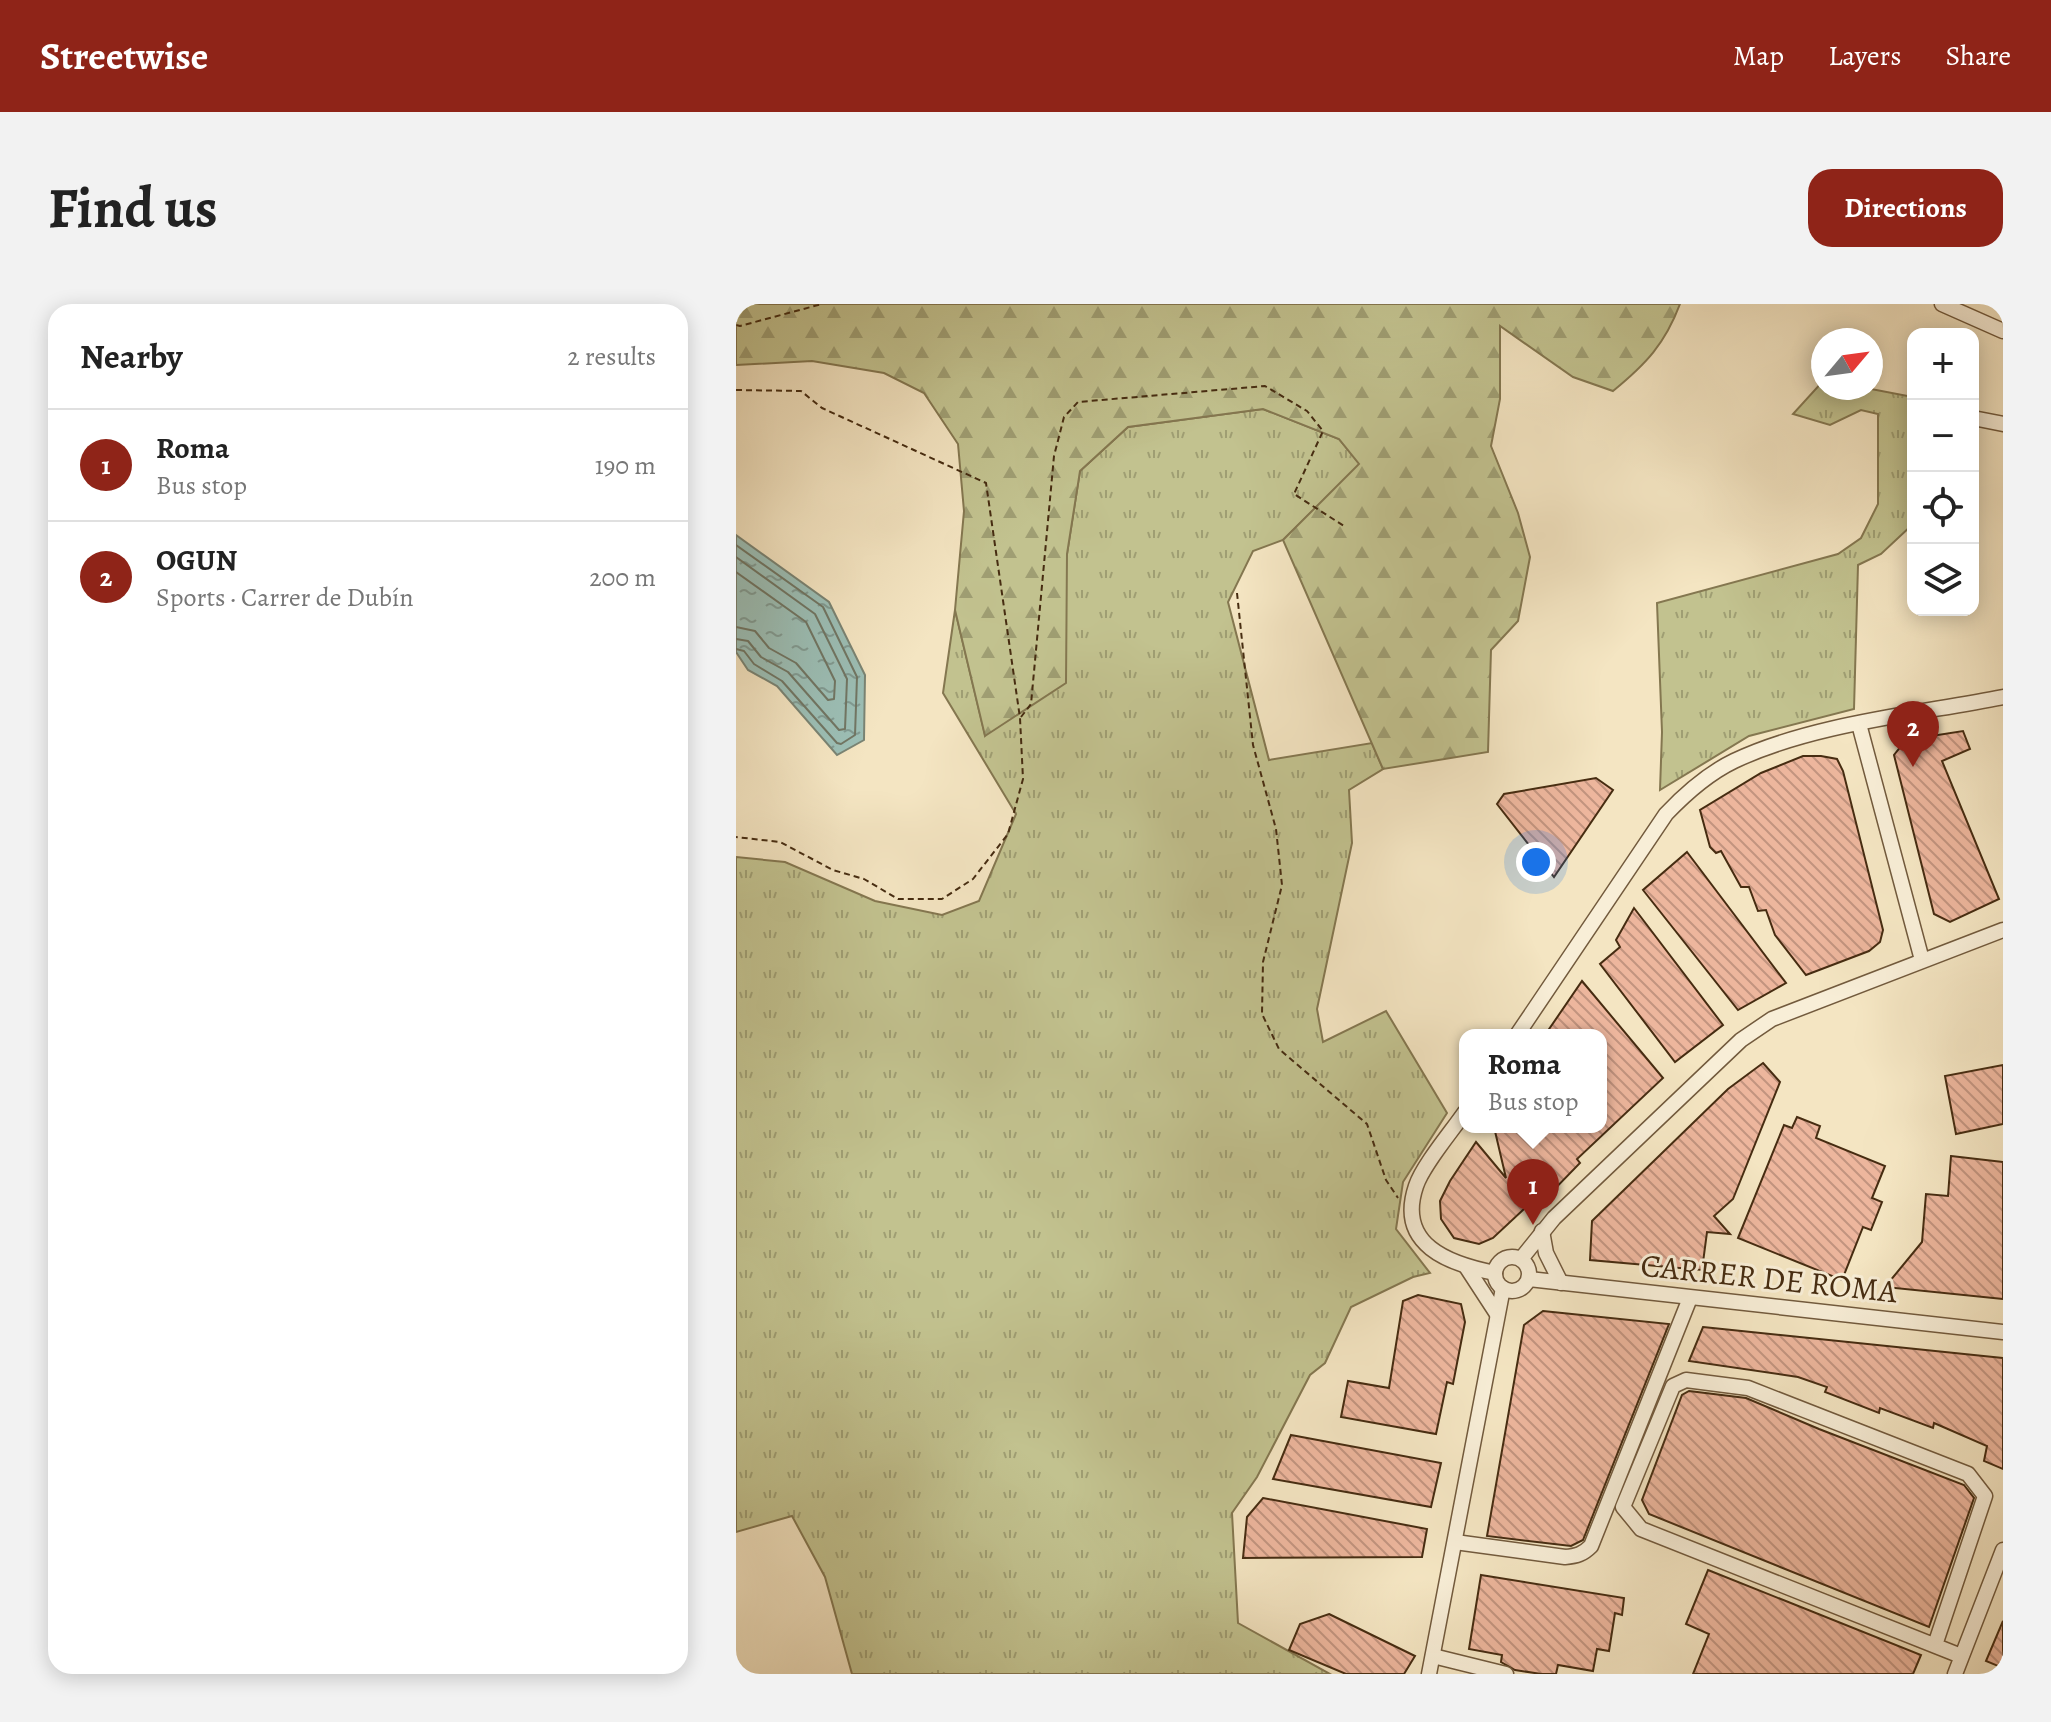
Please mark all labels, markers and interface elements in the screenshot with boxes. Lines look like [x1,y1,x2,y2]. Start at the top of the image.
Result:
text: Streetwise [40,30,208,82]
text: Map [1733,37,1784,75]
text: Layers [1828,37,1901,75]
text: Share [1945,37,2011,75]
button: Directions [1808,169,2003,247]
text: Find us [48,170,218,246]
north arrow [1811,328,1883,400]
map controls [1907,328,1979,616]
button: + [1907,328,1979,400]
text: Nearby [80,333,183,380]
text: 2 results [567,339,656,374]
button: − [1907,400,1979,472]
text: Roma [156,428,229,468]
text: 1 [101,448,111,483]
text: 190 m [595,448,656,483]
text: Bus stop [156,468,247,503]
button: locate [1907,472,1979,544]
text: OGUN [156,540,237,580]
button: layers [1907,544,1979,616]
text: 2 [100,560,112,595]
text: 200 m [589,560,656,595]
text: Sports · Carrer de Dubín [156,580,414,615]
pin: 2 [1887,701,1939,767]
your location [1516,842,1556,882]
popup [1459,1029,1607,1133]
text: Roma [1488,1044,1561,1084]
text: Bus stop [1488,1084,1578,1119]
pin: 1 [1507,1159,1559,1225]
street label: CARRER DE ROMA [1639,1243,1901,1313]

